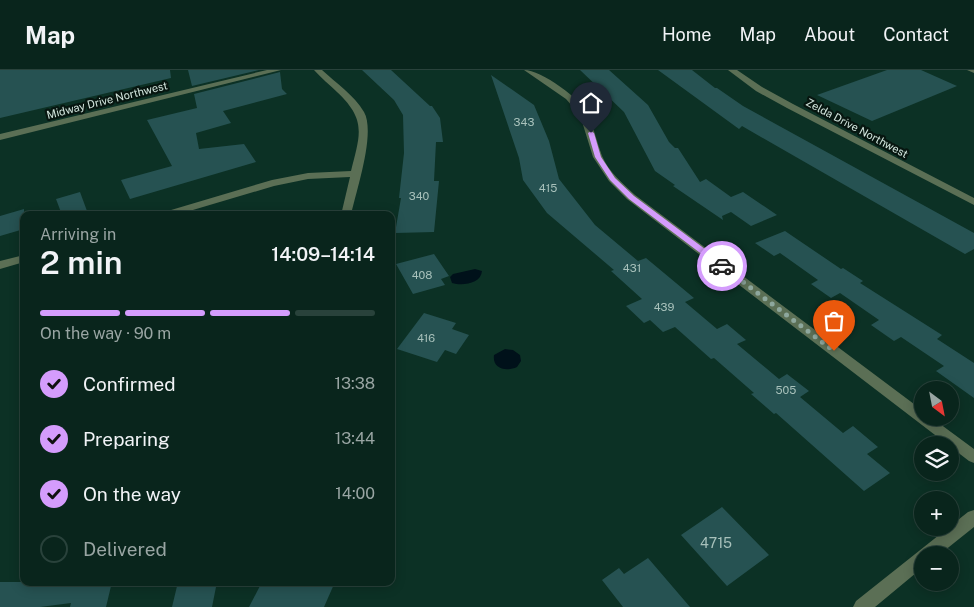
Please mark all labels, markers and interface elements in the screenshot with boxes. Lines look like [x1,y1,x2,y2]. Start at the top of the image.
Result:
text: Map [25,21,75,49]
text: Home [662,24,712,45]
text: Map [740,24,776,45]
text: About [804,24,855,45]
text: Contact [883,24,949,45]
street label: Midway Drive Northwest [45,79,169,121]
pin [570,82,612,133]
icon: home [577,89,605,117]
street label: Zelda Drive Northwest [804,96,910,160]
house number: 343 [514,116,534,128]
house number: 415 [539,182,557,194]
house number: 340 [409,190,430,202]
text: Arriving in [40,225,116,244]
courier [697,241,747,291]
text: 14:09–14:14 [271,243,375,265]
text: 2 min [40,244,123,281]
icon: car [708,252,736,280]
house number: 431 [623,262,641,274]
house number: 408 [412,269,432,281]
pin [813,300,855,351]
house number: 439 [654,301,674,313]
icon: bag [820,307,848,335]
text: On the way · 90 m [40,324,171,343]
house number: 416 [417,332,435,344]
icon: check [40,370,68,398]
text: Confirmed [83,373,176,395]
text: 13:38 [334,374,375,393]
north arrow [914,381,959,426]
map controls [914,381,959,591]
house number: 505 [776,384,796,396]
icon: check [40,425,68,453]
text: Preparing [83,428,170,450]
text: 13:44 [335,429,375,448]
button: layers [914,436,959,481]
icon: check [40,480,68,508]
text: On the way [83,483,181,505]
text: 14:00 [335,484,375,503]
button: + [914,491,959,536]
house number: 4715 [700,535,732,551]
text: Delivered [83,538,167,560]
button: − [914,546,959,591]

